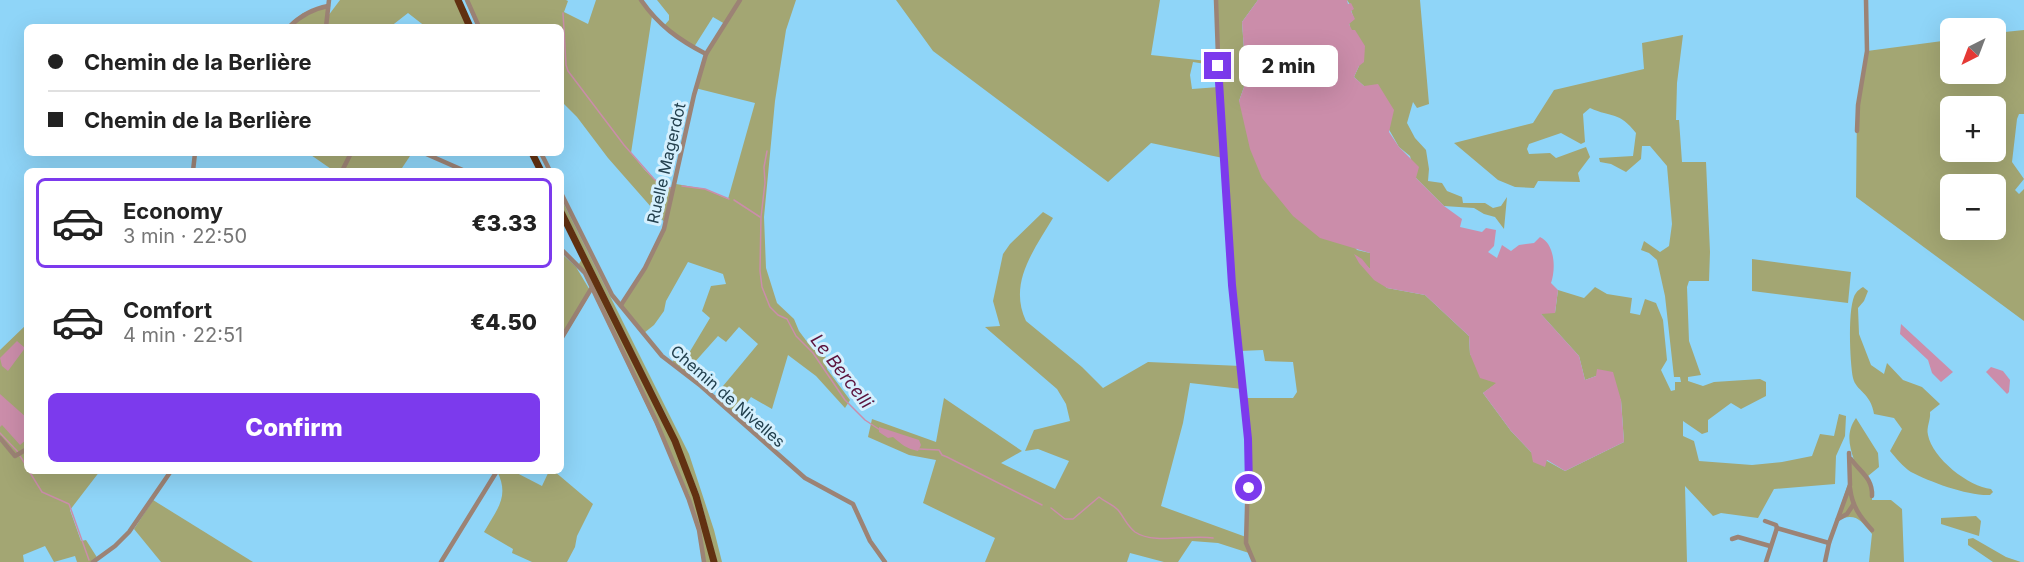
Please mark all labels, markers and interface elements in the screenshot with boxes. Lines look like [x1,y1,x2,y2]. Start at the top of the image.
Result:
north arrow [1940,18,2006,84]
map controls [1940,18,2006,240]
callout: 2 min [1239,45,1338,87]
text: Chemin de la Berlière [84,49,312,75]
route end [1204,52,1231,79]
text: 2 min [1261,54,1316,78]
button: + [1940,96,2006,162]
street label: Ruelle Magerdot [642,101,690,225]
text: Chemin de la Berlière [84,107,312,133]
button: − [1940,174,2006,240]
icon: car [51,196,105,250]
text: Economy [123,198,223,224]
text: €3.33 [472,210,537,236]
text: 3 min · 22:50 [123,224,247,248]
icon: car [51,295,105,349]
text: Comfort [123,297,212,323]
text: €4.50 [470,309,537,335]
text: 4 min · 22:51 [123,323,243,347]
water label: Le Bercelli [807,330,878,413]
street label: Chemin de Nivelles [667,341,789,451]
button: Confirm [48,393,540,462]
route start [1235,474,1262,501]

